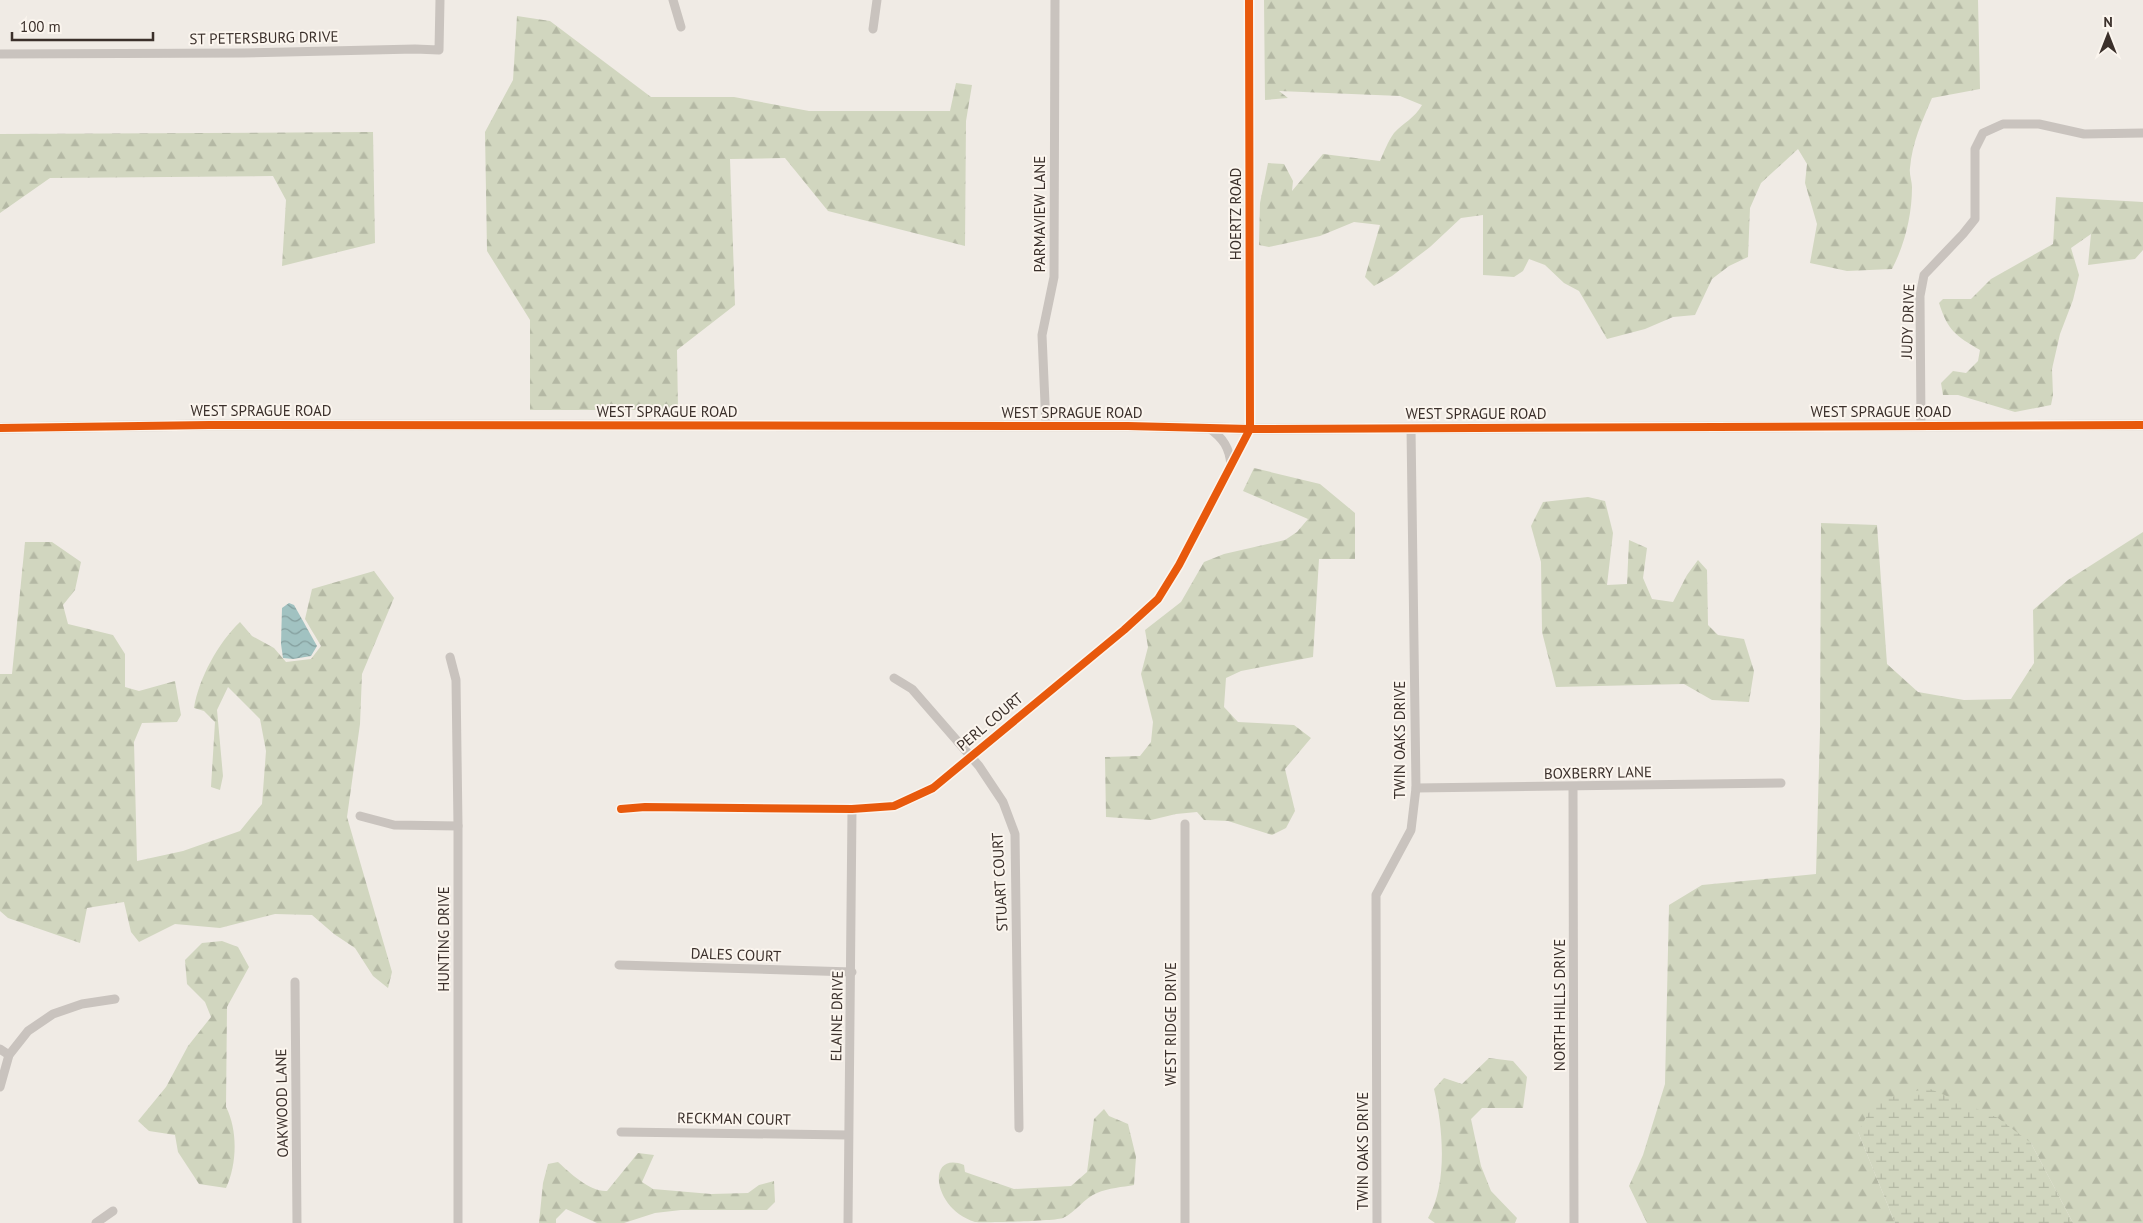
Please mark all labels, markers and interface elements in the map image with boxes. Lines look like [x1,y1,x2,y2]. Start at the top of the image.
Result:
scale bar [12,10,154,42]
north arrow [2083,10,2133,60]
text: N [2103,13,2113,31]
text: 100 m [20,17,61,36]
street label: ST PETERSBURG DRIVE [189,27,339,48]
street label: PARMAVIEW LANE [1030,156,1049,272]
street label: HOERTZ ROAD [1226,168,1245,260]
street label: JUDY DRIVE [1897,283,1918,360]
street label: WEST SPRAGUE ROAD [190,401,332,420]
street label: WEST SPRAGUE ROAD [596,402,738,421]
street label: WEST SPRAGUE ROAD [1810,402,1952,421]
street label: WEST SPRAGUE ROAD [1001,403,1143,422]
street label: WEST SPRAGUE ROAD [1405,404,1547,423]
street label: TWIN OAKS DRIVE [1390,681,1409,799]
street label: PERL COURT [953,688,1027,755]
street label: BOXBERRY LANE [1544,762,1652,783]
street label: STUART COURT [987,831,1012,932]
street label: HUNTING DRIVE [434,886,453,992]
street label: NORTH HILLS DRIVE [1550,939,1569,1071]
street label: DALES COURT [690,943,782,966]
street label: WEST RIDGE DRIVE [1161,962,1180,1086]
street label: ELAINE DRIVE [826,970,847,1062]
street label: OAKWOOD LANE [271,1048,292,1158]
street label: TWIN OAKS DRIVE [1353,1092,1372,1210]
street label: RECKMAN COURT [677,1108,792,1129]

